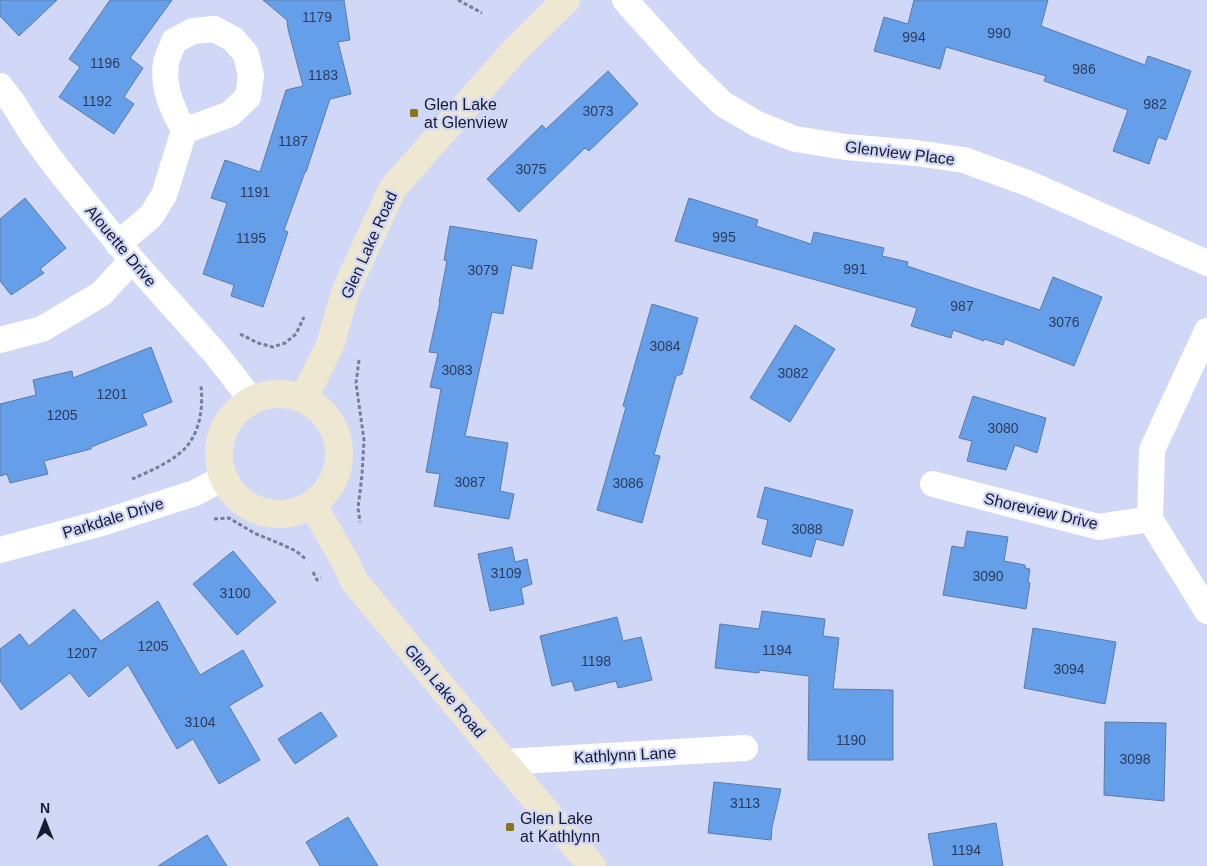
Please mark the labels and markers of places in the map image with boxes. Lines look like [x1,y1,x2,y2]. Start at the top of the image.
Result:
place label: Glen Lake at Glenview [424,96,508,131]
marker: Glen Lake at Glenview [408,107,420,119]
place label: Glen Lake at Kathlynn [520,810,600,845]
marker: Glen Lake at Kathlynn [504,821,516,833]

